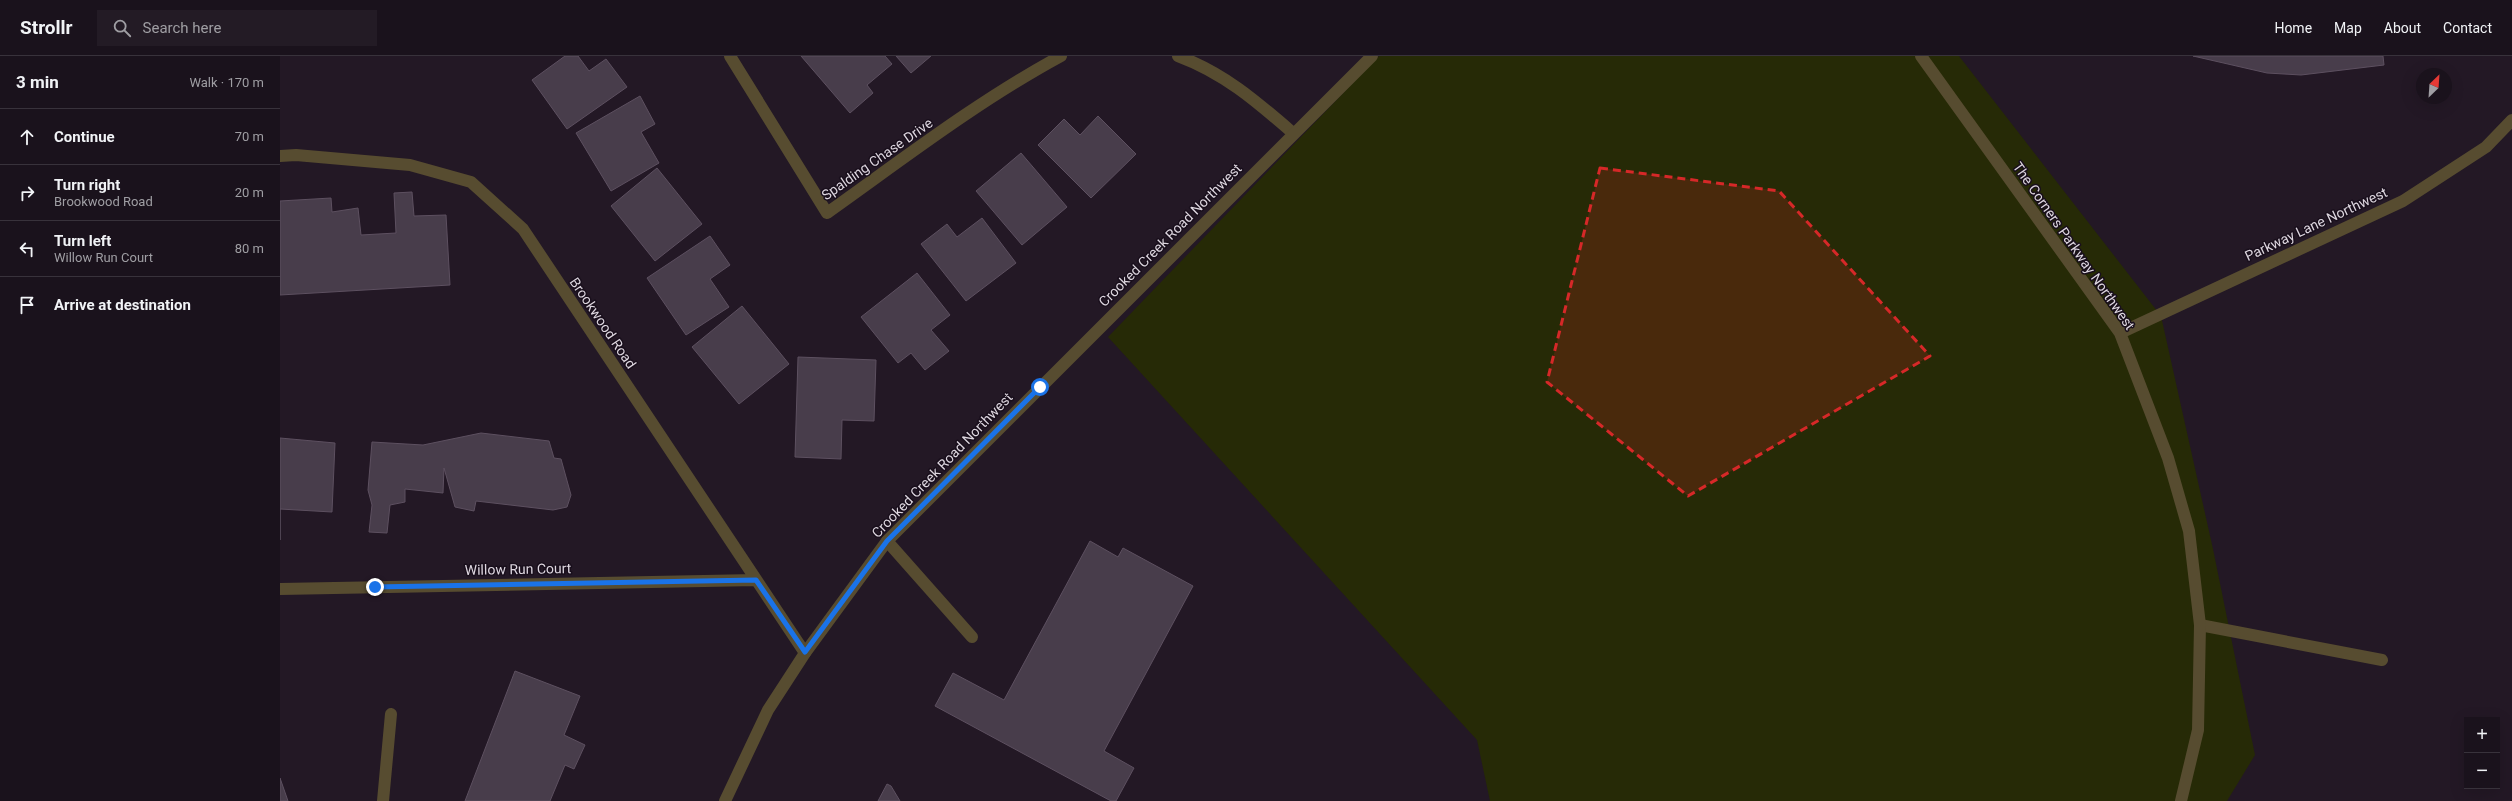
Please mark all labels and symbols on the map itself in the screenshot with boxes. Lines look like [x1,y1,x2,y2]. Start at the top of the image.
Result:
north arrow [2416,68,2452,104]
street label: Spalding Chase Drive [819,115,935,203]
street label: The Corners Parkway Northwest [2010,159,2138,333]
street label: Crooked Creek Road Northwest [1095,160,1245,310]
street label: Parkway Lane Northwest [2242,184,2390,264]
street label: Brookwood Road [567,274,639,372]
route start [1031,378,1049,396]
street label: Crooked Creek Road Northwest [868,389,1016,541]
street label: Willow Run Court [465,560,572,578]
route end [366,578,384,596]

